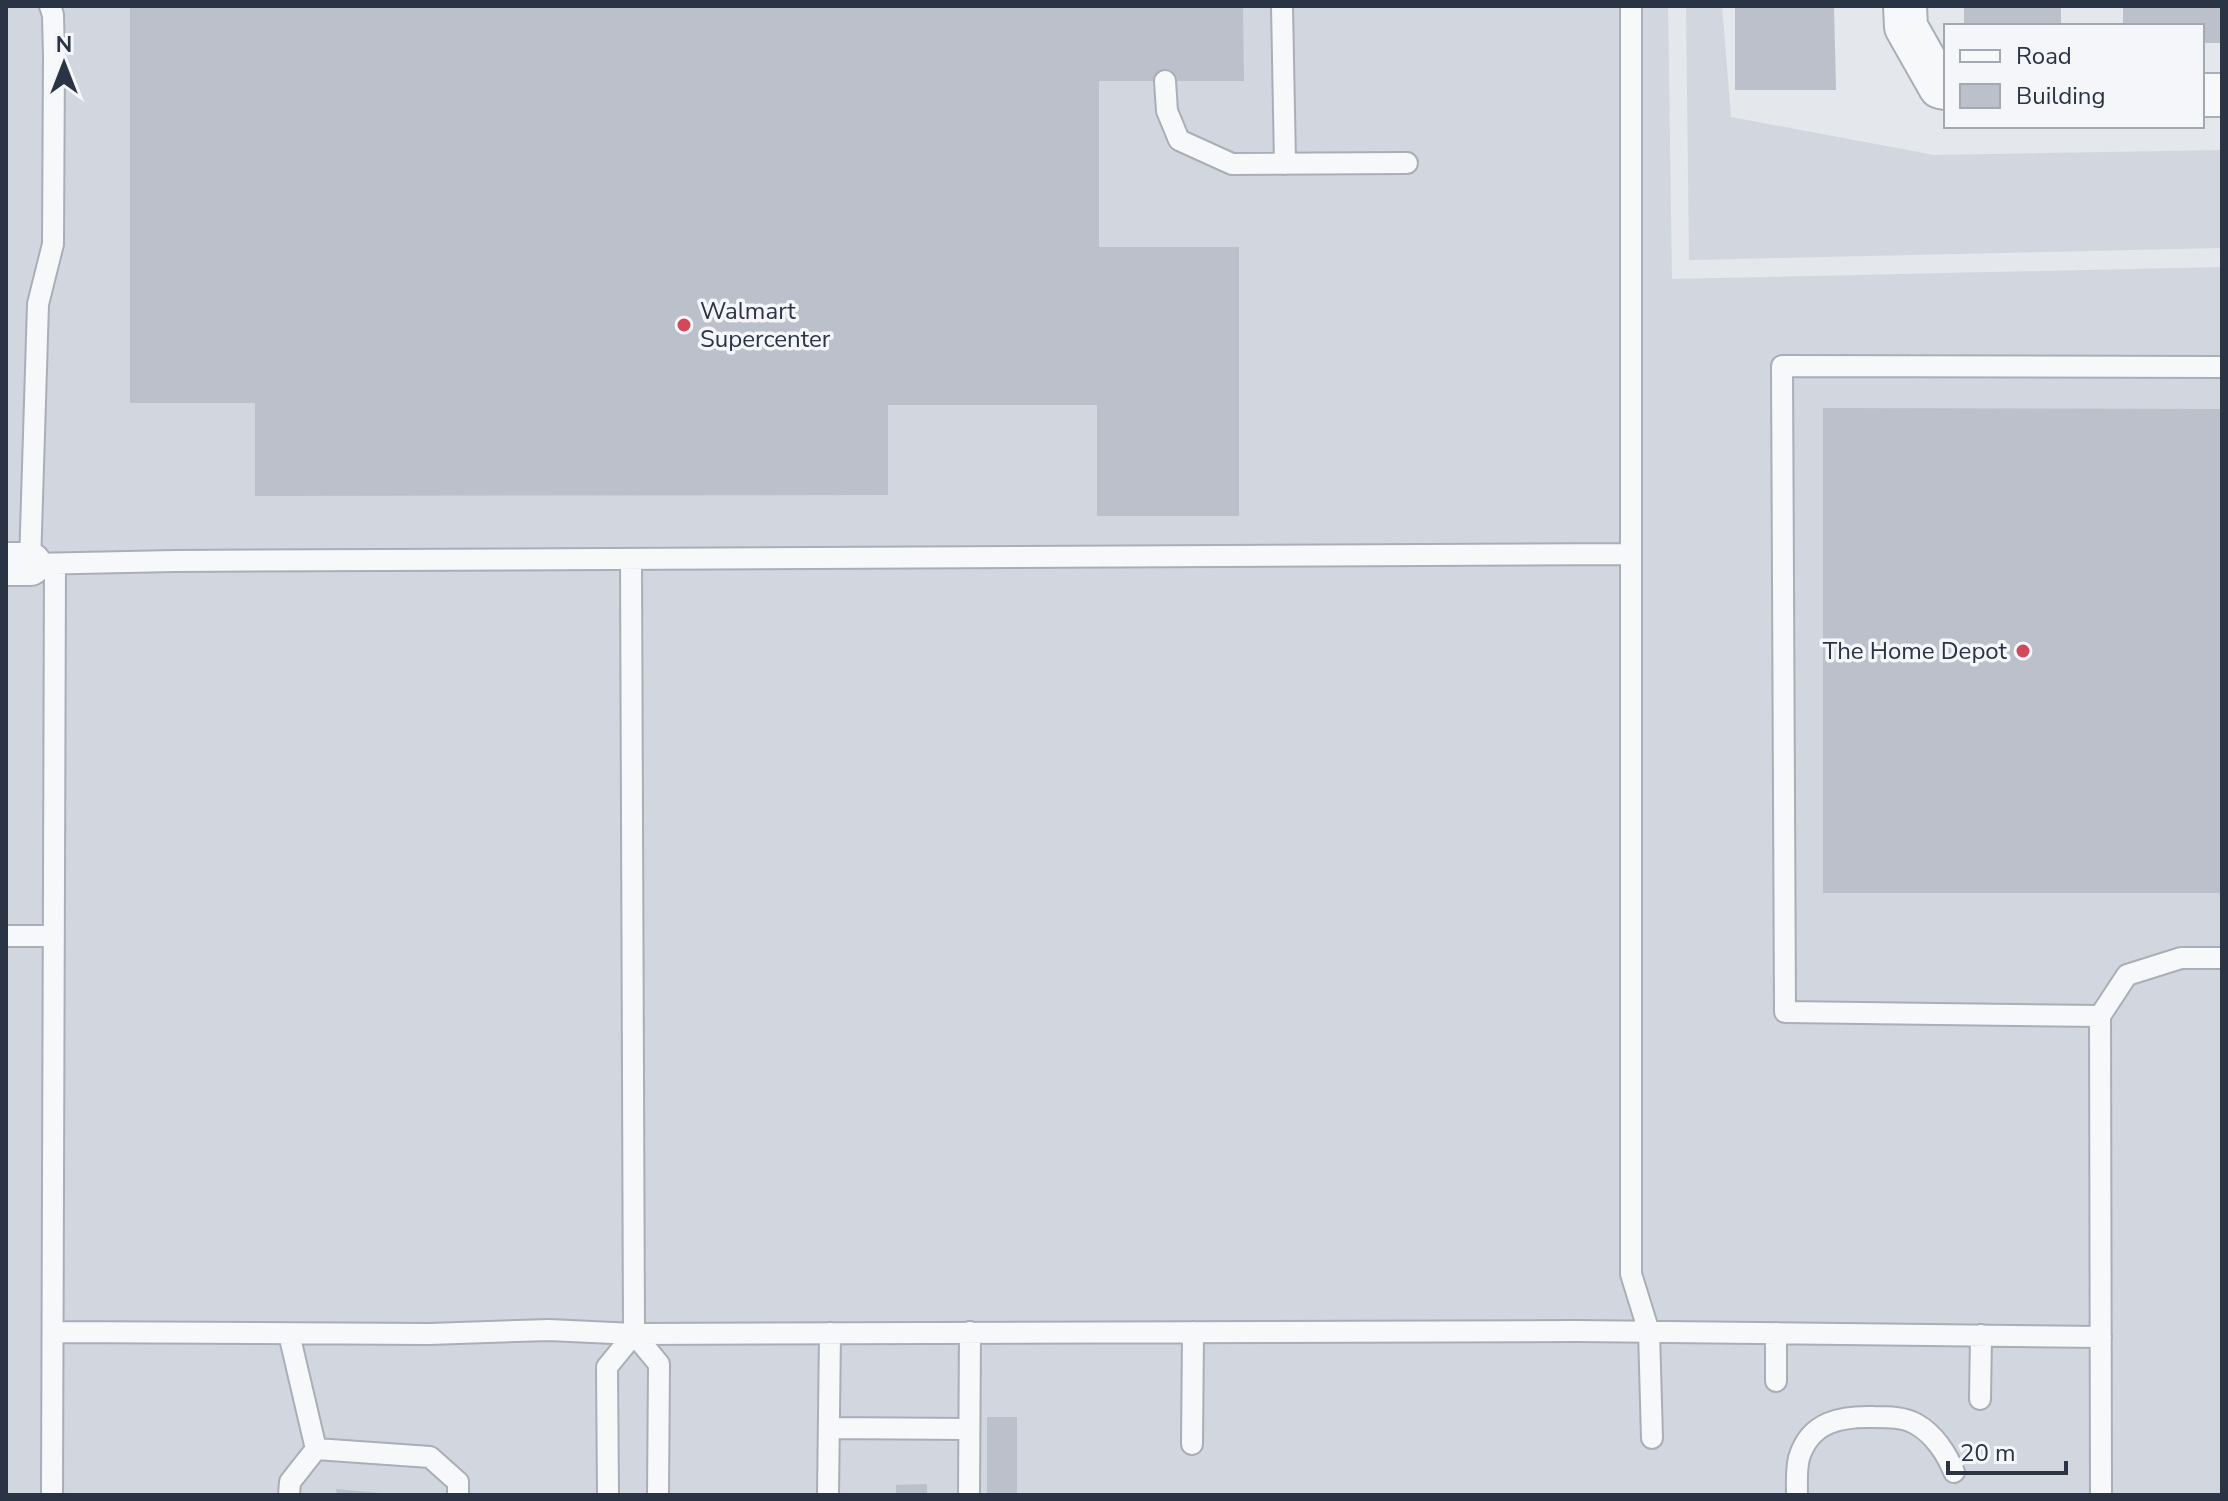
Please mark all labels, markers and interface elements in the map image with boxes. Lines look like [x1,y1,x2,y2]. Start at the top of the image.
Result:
north arrow [24,24,104,104]
legend [1944,24,2204,128]
text: N [56,30,72,60]
text: Road [2016,40,2072,72]
text: Building [2016,80,2106,112]
place label: Walmart Supercenter [700,295,831,355]
marker: Walmart Supercenter [675,316,693,334]
place label: The Home Depot [1823,635,2008,667]
marker: The Home Depot [2014,642,2032,660]
scale bar [1948,1425,2066,1475]
text: 20 m [1960,1437,2016,1469]

